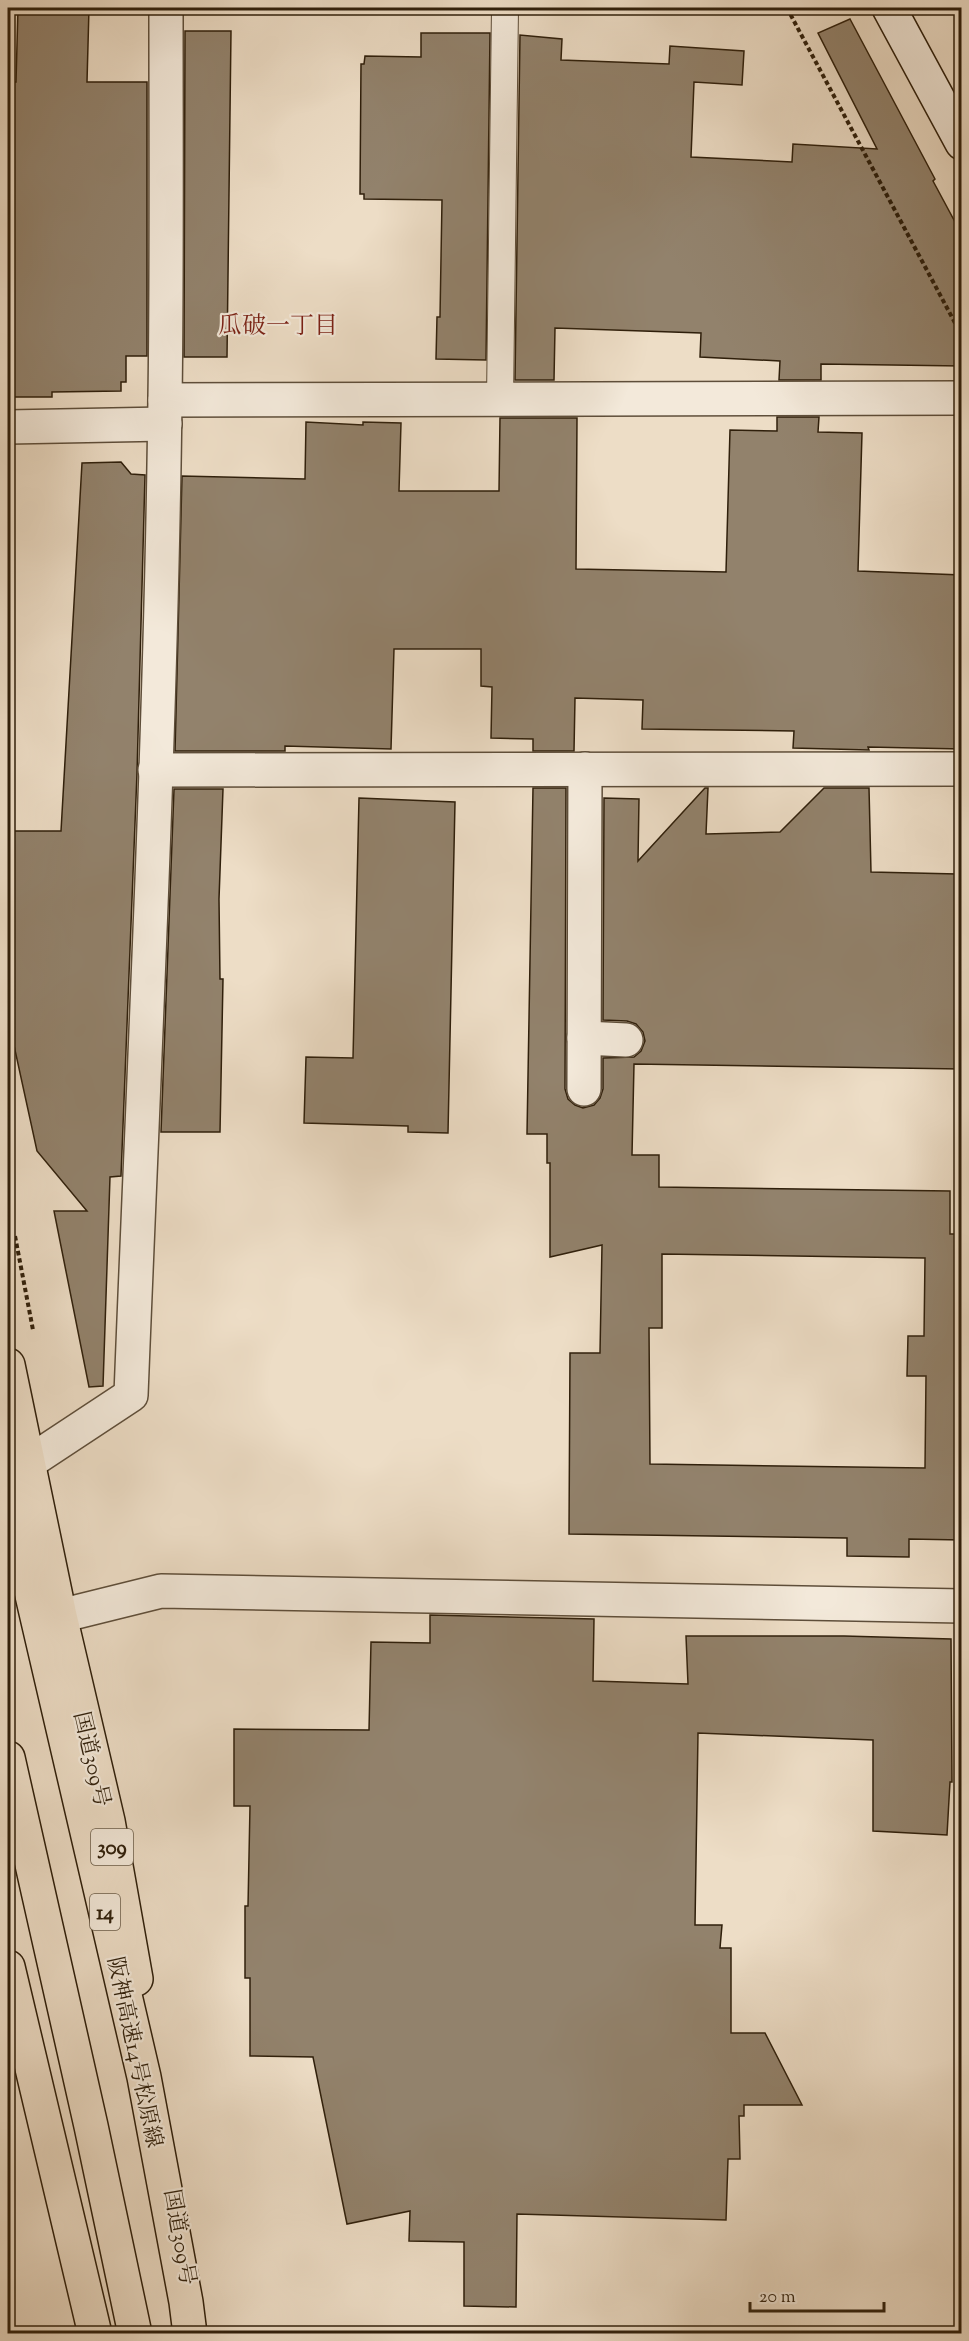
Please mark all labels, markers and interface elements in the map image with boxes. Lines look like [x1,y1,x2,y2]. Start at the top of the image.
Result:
district label: 瓜破一丁目 [218,310,338,344]
street label: 国道309号 [64,1709,117,1811]
road number: 309 [91,1829,133,1865]
road number: 14 [90,1894,120,1930]
street label: 阪神高速14号松原線 [97,1954,169,2151]
street label: 国道309号 [154,2187,202,2288]
scale bar [750,2275,884,2313]
text: 20 m [759,2285,796,2311]

